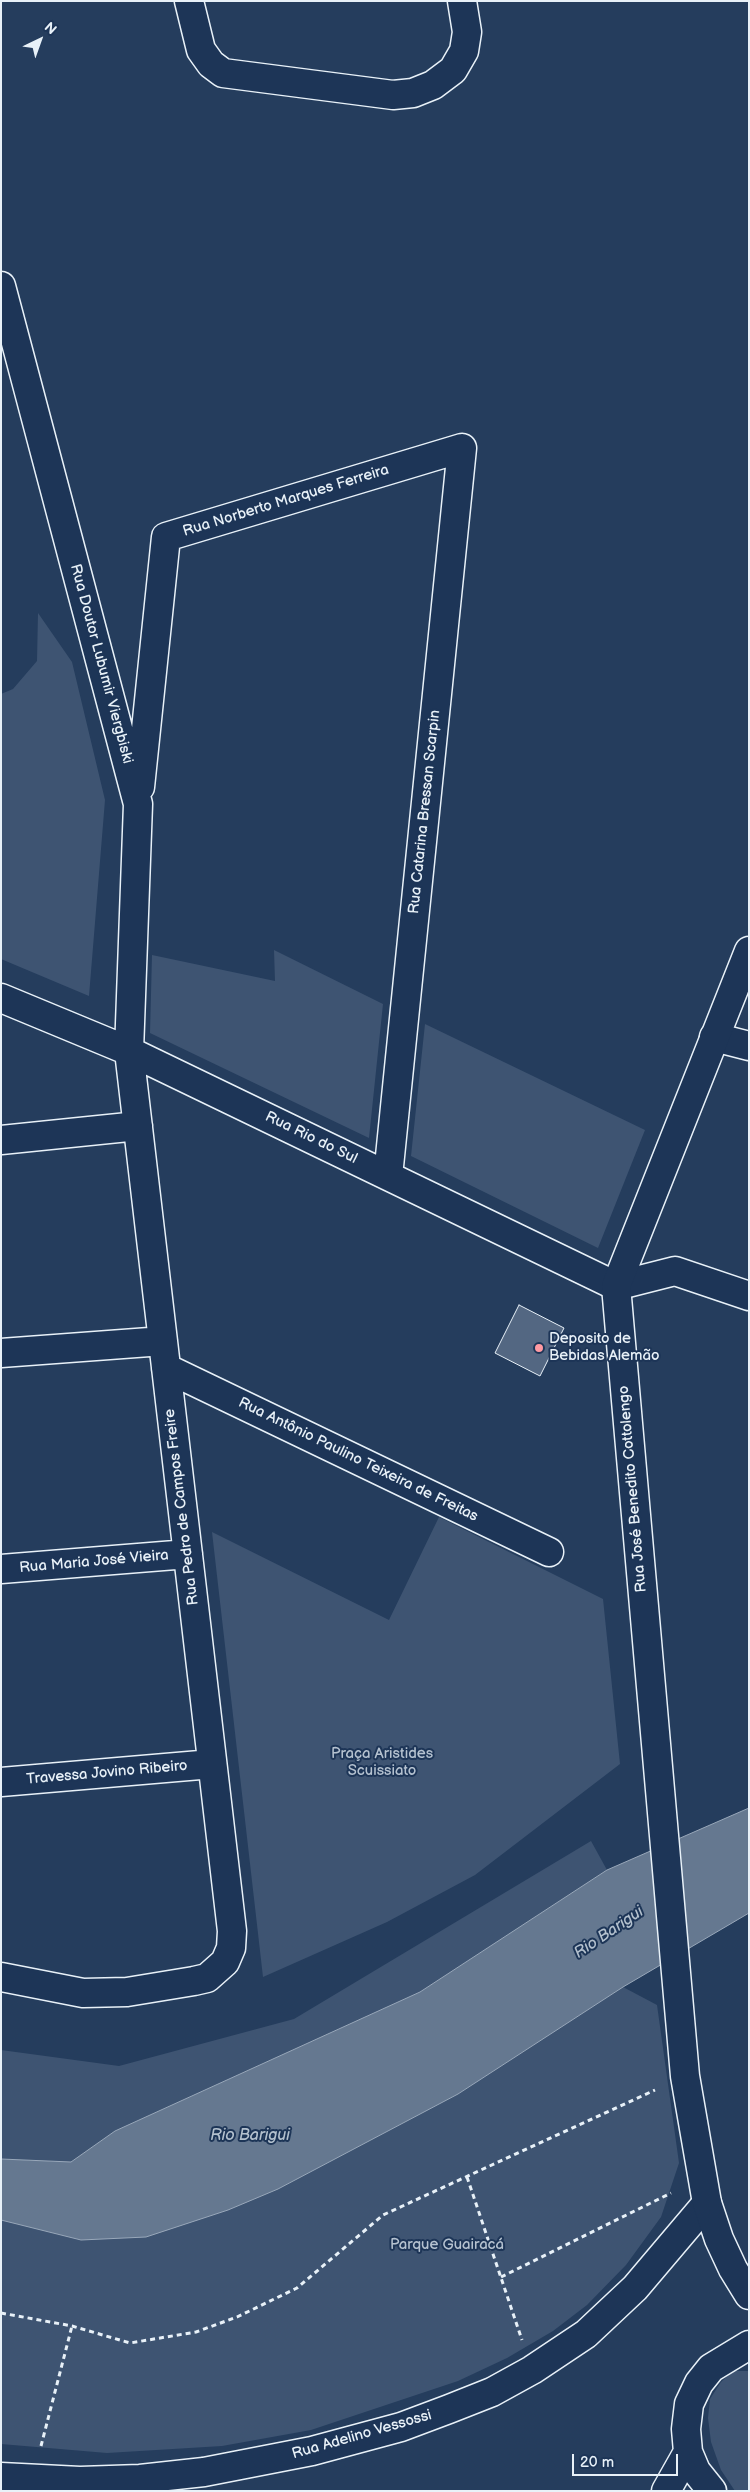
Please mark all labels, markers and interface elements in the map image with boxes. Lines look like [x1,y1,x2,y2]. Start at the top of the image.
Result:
north arrow [15,15,65,65]
text: N [41,19,60,38]
street label: Rua Norberto Marques Ferreira [181,461,391,541]
street label: Rua Doutor Lubumir Viergbiski [66,562,136,766]
street label: Rua Catarina Bressan Scarpin [405,709,445,915]
street label: Rua Rio do Sul [262,1108,360,1168]
place label: Deposito de Bebidas Alemão [549,1330,659,1365]
marker: Deposito de Bebidas Alemão [533,1342,545,1354]
street label: Rua José Benedito Cottolengo [615,1385,651,1593]
street label: Rua Antônio Paulino Teixeira de Freitas [235,1394,481,1526]
street label: Rua Pedro de Campos Freire [161,1408,203,1606]
street label: Rua Maria José Vieira [19,1547,169,1577]
park label: Praça Aristides Scuissiato [331,1745,433,1780]
street label: Travessa Jovino Ribeiro [26,1757,188,1789]
water label: Rio Barigui [571,1903,647,1963]
water label: Rio Barigui [210,2126,290,2146]
park label: Parque Guairacá [390,2236,504,2254]
street label: Rua Adelino Vessossi [290,2406,434,2464]
scale bar [575,2444,681,2476]
text: 20 m [580,2453,614,2472]

